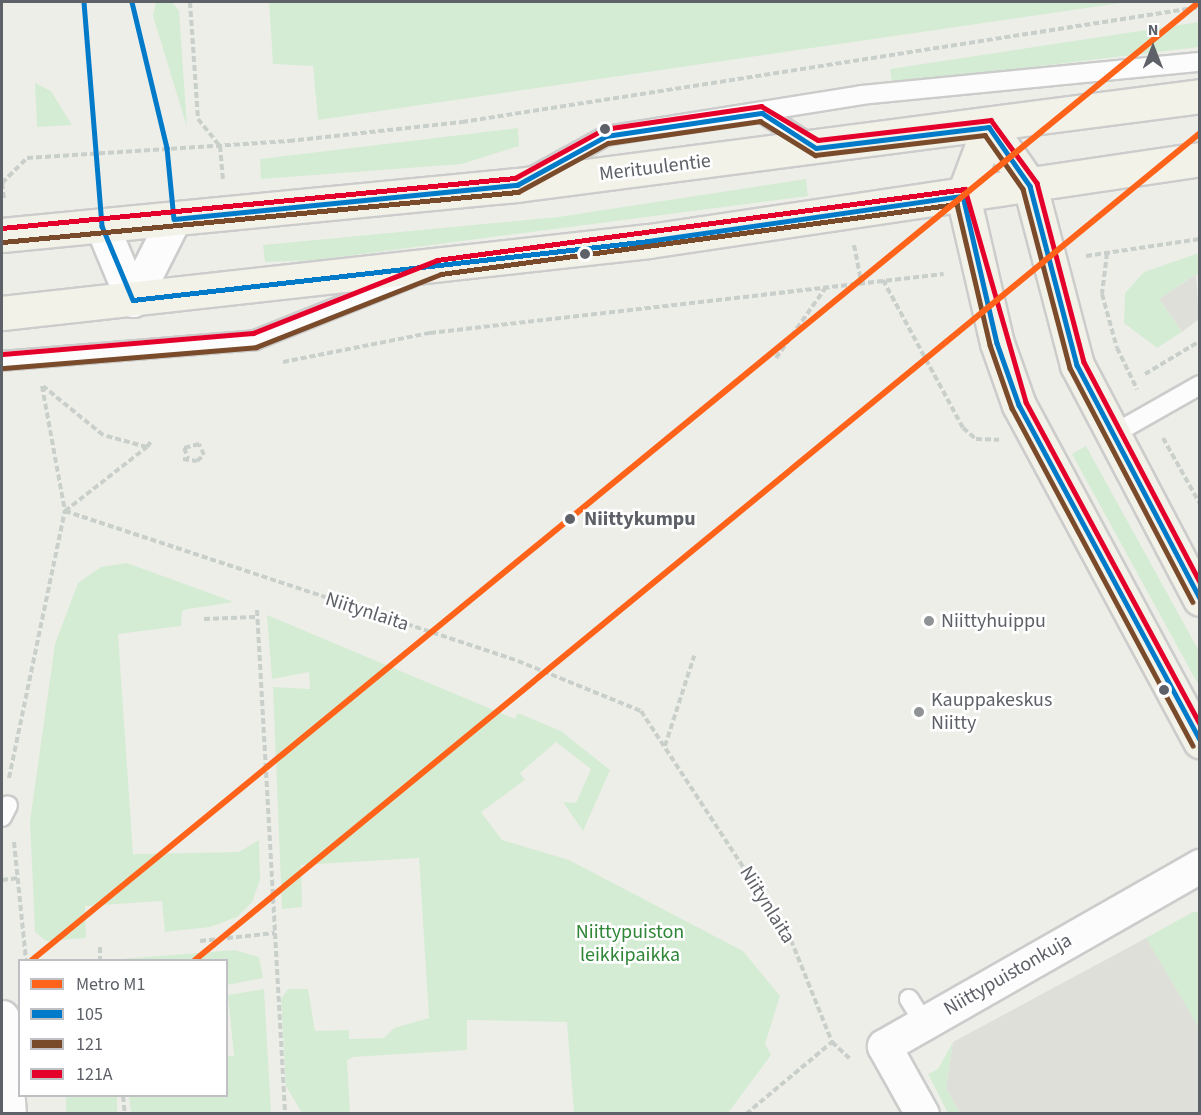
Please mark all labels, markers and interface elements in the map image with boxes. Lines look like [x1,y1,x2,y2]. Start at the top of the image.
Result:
north arrow [1123,18,1183,78]
text: N [1148,19,1158,41]
unlabelled marker [599,123,611,135]
street label: Merituulentie [598,149,712,187]
unlabelled marker [579,248,591,260]
place label: Niittykumpu [584,507,696,531]
marker: Niittykumpu [561,510,579,528]
street label: Niitynlaita [322,587,412,637]
place label: Niittyhuippu [941,609,1046,633]
marker: Niittyhuippu [922,614,936,628]
unlabelled marker [1158,684,1170,696]
place label: Kauppakeskus Niitty [931,688,1052,735]
marker: Kauppakeskus Niitty [912,705,926,719]
street label: Niitynlaita [734,862,800,948]
park label: Niittypuiston leikkipaikka [576,921,684,968]
street label: Niittypuistonkuja [940,929,1076,1021]
legend [18,959,228,1097]
text: Metro M1 [76,972,145,997]
text: 105 [76,1002,103,1027]
text: 121 [76,1032,103,1057]
text: 121A [76,1062,113,1087]

